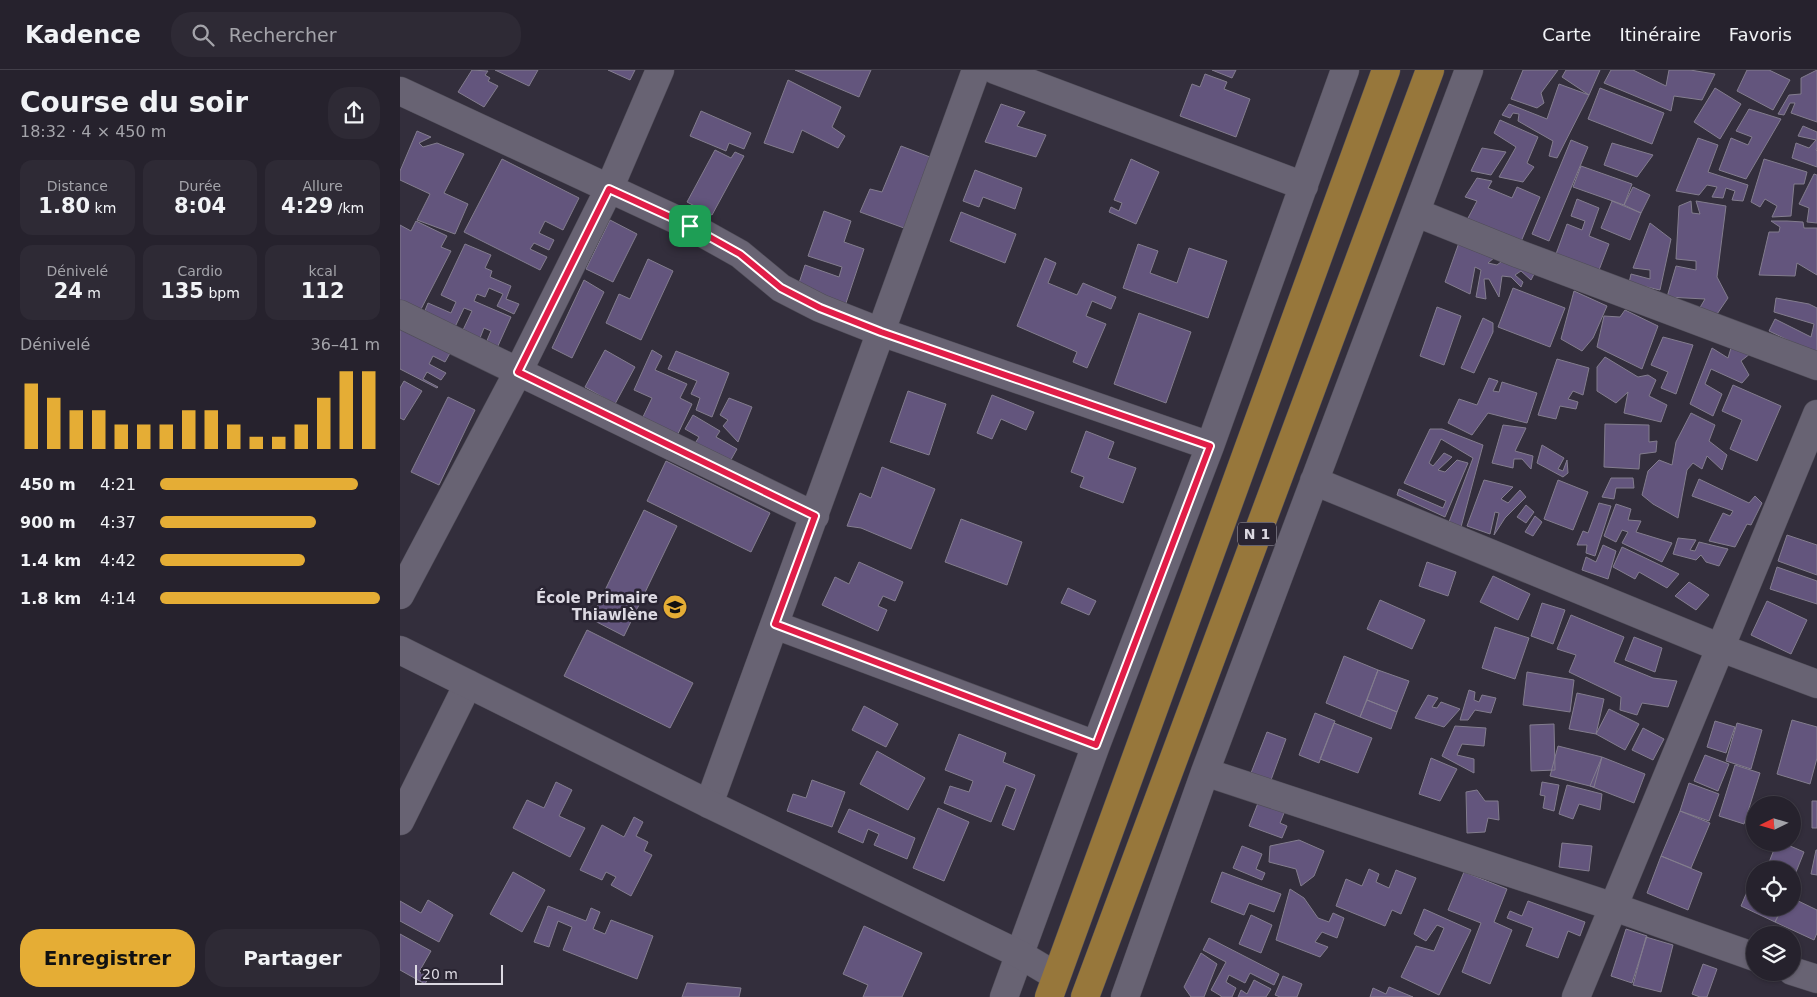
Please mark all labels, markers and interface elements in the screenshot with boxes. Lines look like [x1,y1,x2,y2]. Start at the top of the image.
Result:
search box [171,12,521,57]
text: Kadence [25,21,141,49]
icon: search [189,21,217,49]
text: Rechercher [229,24,336,46]
text: Carte [1542,24,1591,45]
text: Itinéraire [1619,24,1701,45]
text: Favoris [1729,24,1792,45]
text: Course du soir [20,86,248,119]
button: share [328,87,380,139]
text: 18:32 · 4 × 450 m [20,122,166,141]
text: Distance [47,178,108,194]
text: Durée [179,178,221,194]
text: Allure [303,178,343,194]
text: 1.80 [38,194,90,218]
text: 8:04 [174,194,226,218]
text: 4:29 [281,194,333,218]
text: km [90,200,116,216]
text: /km [333,200,364,216]
pin [669,205,711,247]
icon: arrive [676,212,704,240]
text: Dénivelé [47,263,108,279]
text: Cardio [177,263,223,279]
text: kcal [309,263,337,279]
text: 24 [54,279,83,303]
text: 135 [160,279,204,303]
text: 112 [301,279,345,303]
text: m [83,285,101,301]
text: bpm [204,285,240,301]
text: Dénivelé [20,335,90,354]
text: 36–41 m [311,335,380,354]
text: 450 m [20,475,76,494]
text: 4:21 [100,475,136,494]
text: 900 m [20,513,76,532]
text: 4:37 [100,513,136,532]
road number: N 1 [1238,522,1276,546]
text: 1.4 km [20,551,81,570]
text: 4:42 [100,551,136,570]
place label: École Primaire Thiawlène [536,588,658,624]
text: 1.8 km [20,589,81,608]
text: 4:14 [100,589,136,608]
school or university icon: École Primaire Thiawlène [662,594,688,620]
north arrow [1746,796,1801,851]
map controls [1746,796,1801,981]
button: locate [1746,861,1801,916]
button: layers [1746,926,1801,981]
button: Enregistrer [20,929,195,987]
button: Partager [205,929,380,987]
scale bar [415,962,502,985]
text: 20 m [422,966,458,982]

